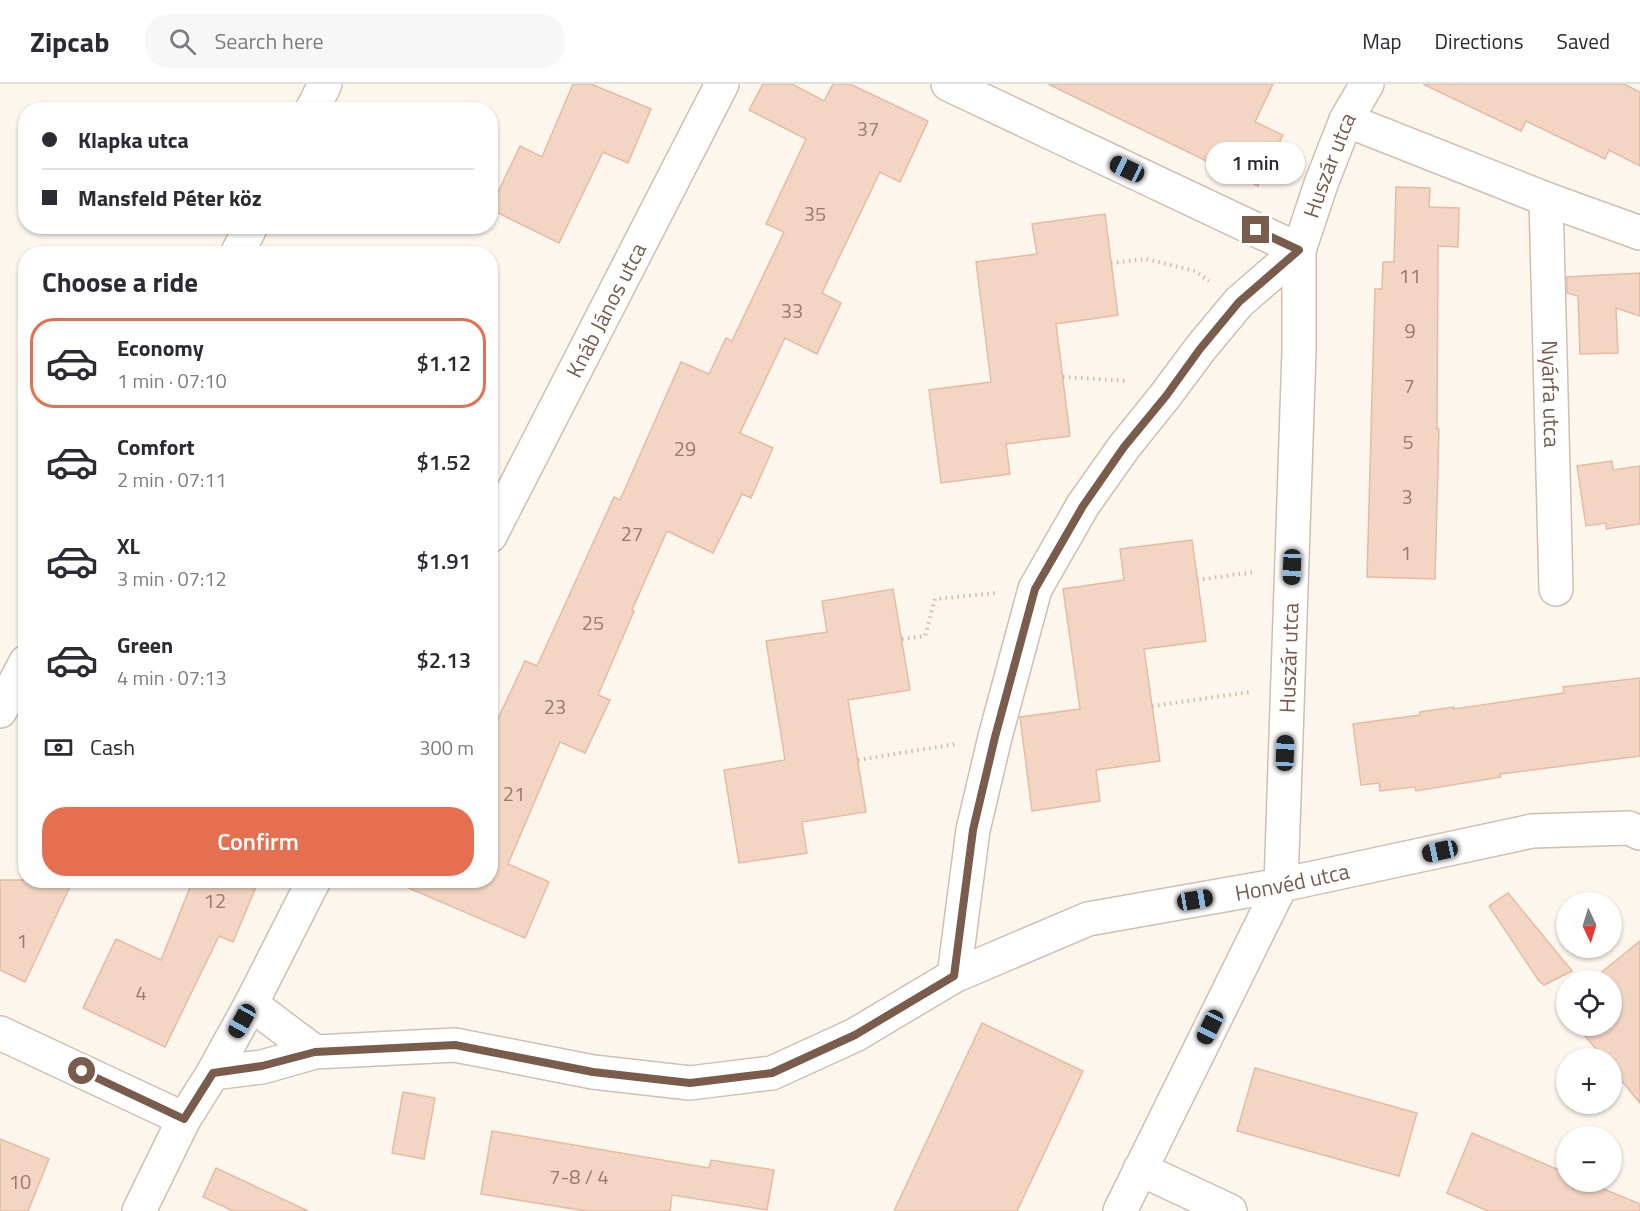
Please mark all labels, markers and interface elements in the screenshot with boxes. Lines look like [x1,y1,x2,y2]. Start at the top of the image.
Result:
search box [145,14,565,68]
text: Zipcab [30,20,109,63]
text: Search here [214,24,324,58]
icon: search [166,25,199,58]
text: Map [1362,25,1402,57]
text: Directions [1435,25,1524,57]
text: Saved [1557,25,1610,57]
street label: Huszár utca [1294,105,1364,222]
house number: 37 [857,113,879,144]
text: Klapka utca [78,123,189,157]
callout: 1 min [1206,143,1306,185]
text: 1 min [1231,147,1280,178]
car [1107,153,1147,185]
text: Mansfeld Péter köz [78,181,262,215]
house number: 35 [804,198,826,229]
route end [1242,216,1269,243]
street label: Knáb János utca [557,237,655,383]
house number: 11 [1399,260,1421,291]
text: Choose a ride [42,261,198,302]
house number: 33 [781,295,803,326]
house number: 9 [1404,315,1416,346]
text: Economy [117,331,204,365]
icon: car [45,336,99,390]
street label: Nyárfa utca [1533,340,1569,448]
text: $1.12 [416,346,471,380]
text: 1 min · 07:10 [117,365,227,396]
house number: 7 [1403,370,1415,401]
house number: 5 [1402,426,1414,457]
text: Comfort [117,430,195,464]
house number: 29 [674,433,696,464]
icon: car [45,435,99,489]
text: $1.52 [416,445,471,479]
text: 2 min · 07:11 [117,464,227,495]
house number: 3 [1401,481,1413,512]
house number: 27 [621,518,643,549]
text: XL [117,529,140,563]
icon: car [45,534,99,588]
house number: 1 [1400,537,1412,568]
text: $1.91 [416,544,471,578]
car [1282,549,1302,585]
text: 3 min · 07:12 [117,563,227,594]
street label: Huszár utca [1270,602,1308,713]
house number: 25 [582,607,604,638]
text: Green [117,628,173,662]
icon: car [45,633,99,687]
text: $2.13 [416,643,471,677]
text: 4 min · 07:13 [117,662,227,693]
house number: 23 [544,691,566,722]
text: Cash [90,730,135,764]
icon: cash [42,731,75,764]
text: 300 m [419,732,474,763]
car [1275,735,1295,771]
house number: 21 [503,778,525,809]
button: Confirm [42,807,474,876]
car [1421,838,1459,864]
street label: Honvéd utca [1232,854,1352,910]
house number: 12 [204,885,226,916]
car [1176,888,1214,912]
north arrow [1556,892,1622,958]
map controls [1556,892,1622,1192]
house number: 1 [16,925,28,956]
button: locate [1556,970,1622,1036]
house number: 4 [135,977,147,1008]
car [225,1001,259,1041]
car [1194,1007,1226,1047]
button: + [1556,1048,1622,1114]
route start [68,1057,95,1084]
button: − [1556,1126,1622,1192]
house number: 7-8 / 4 [549,1161,609,1192]
house number: 10 [9,1166,31,1197]

